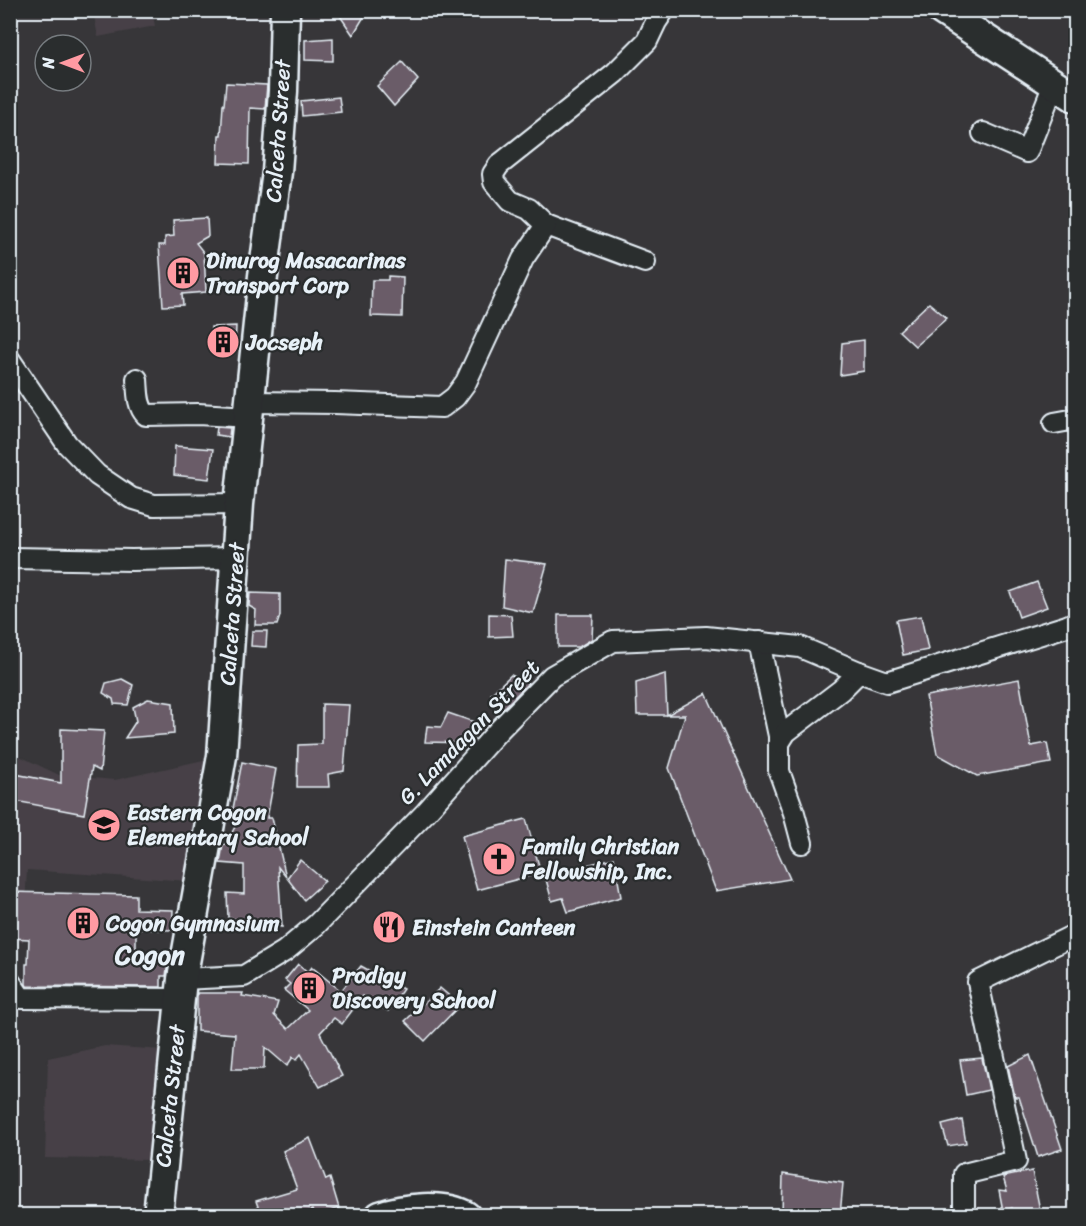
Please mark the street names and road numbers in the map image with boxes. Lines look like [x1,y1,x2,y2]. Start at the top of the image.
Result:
street label: Calceta Street [254,57,303,204]
street label: Calceta Street [208,540,257,687]
street label: G. Lamdagan Street [389,649,550,814]
street label: Calceta Street [143,1022,197,1169]

